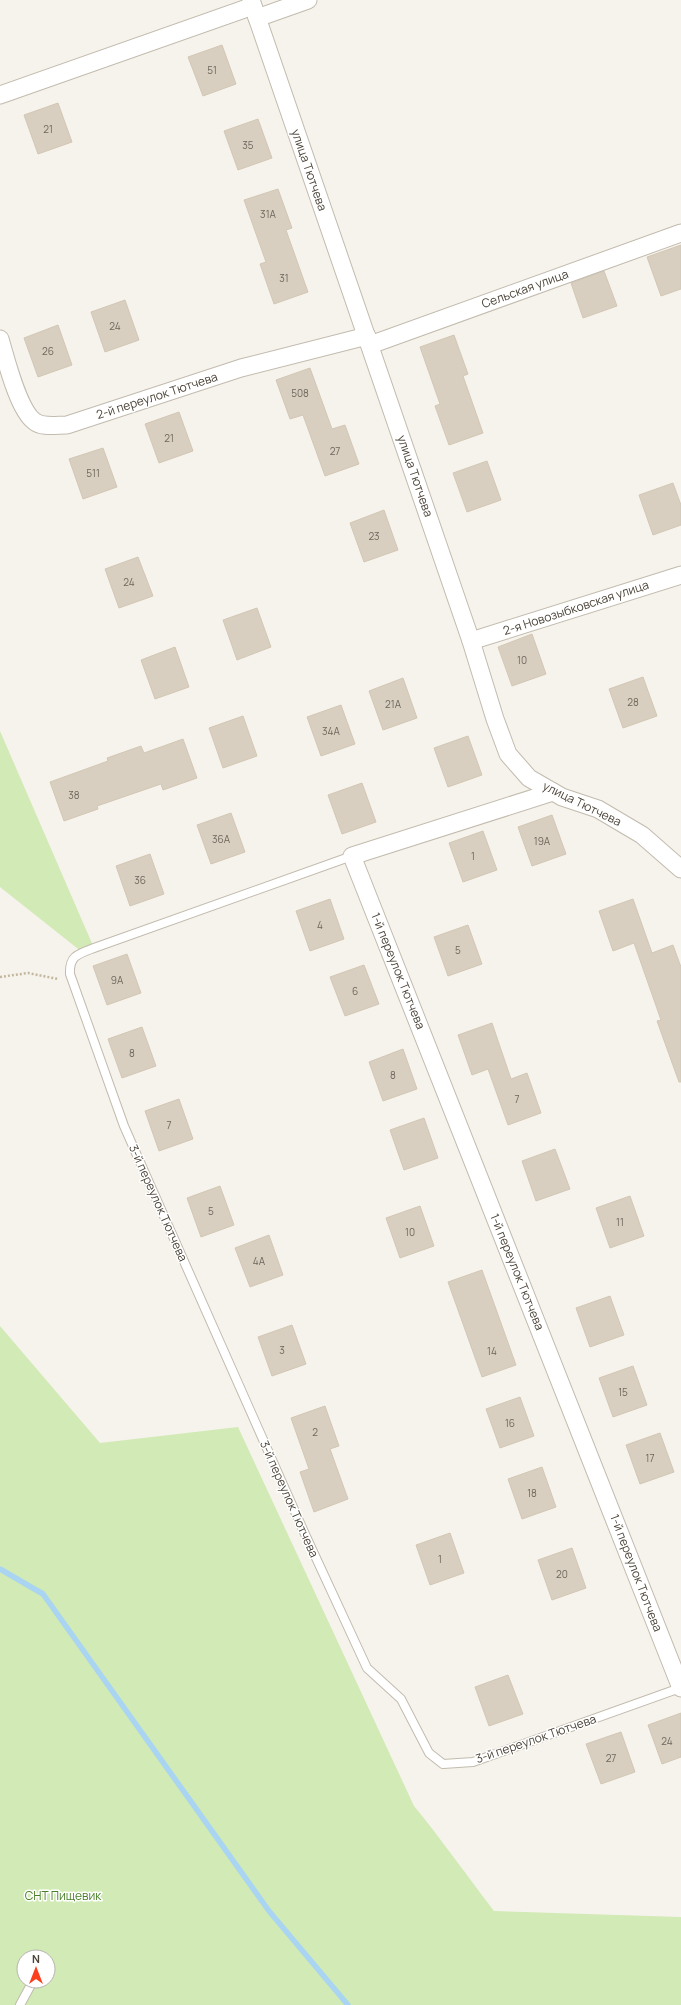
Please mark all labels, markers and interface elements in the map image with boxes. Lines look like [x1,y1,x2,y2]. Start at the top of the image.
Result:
house number: 51 [207,63,217,77]
house number: 21 [43,122,53,136]
street label: улица Тютчева [288,127,331,213]
house number: 35 [242,138,254,152]
house number: 31А [260,207,277,221]
street label: Сельская улица [479,265,571,312]
house number: 31 [279,271,289,285]
house number: 24 [109,319,121,333]
house number: 26 [42,344,54,358]
street label: 2-й переулок Тютчева [94,368,220,423]
house number: 508 [291,386,309,400]
house number: 21 [164,431,174,445]
street label: улица Тютчева [394,433,437,519]
house number: 27 [330,444,340,458]
house number: 511 [86,466,100,480]
house number: 23 [368,529,380,543]
house number: 24 [123,575,135,589]
street label: 2-я Новозыбковская улица [501,576,651,639]
house number: 10 [517,653,527,667]
house number: 28 [627,695,639,709]
house number: 21А [385,697,402,711]
house number: 34А [322,724,341,738]
street label: улица Тютчева [540,777,624,830]
house number: 38 [68,788,80,802]
house number: 36А [212,832,231,846]
house number: 19А [534,834,551,848]
house number: 1 [471,849,475,863]
house number: 36 [134,873,146,887]
street label: 1-й переулок Тютчева [367,910,430,1032]
house number: 4 [317,918,323,932]
house number: 5 [455,943,461,957]
house number: 9А [111,973,124,987]
house number: 6 [352,984,358,998]
house number: 8 [129,1046,135,1060]
house number: 8 [390,1068,396,1082]
house number: 7 [514,1092,520,1106]
house number: 7 [166,1118,172,1132]
street label: 3-й переулок Тютчева [125,1142,192,1264]
house number: 5 [208,1204,214,1218]
street label: 1-й переулок Тютчева [486,1211,549,1333]
house number: 11 [616,1215,624,1229]
house number: 10 [405,1225,415,1239]
house number: 4А [253,1254,266,1268]
house number: 3 [279,1343,285,1357]
house number: 14 [487,1344,497,1358]
house number: 15 [618,1385,628,1399]
house number: 16 [505,1416,515,1430]
house number: 2 [312,1425,318,1439]
street label: 3-й переулок Тютчева [256,1438,323,1560]
house number: 17 [646,1451,654,1465]
house number: 18 [527,1486,537,1500]
street label: 1-й переулок Тютчева [606,1512,667,1634]
house number: 1 [438,1552,442,1566]
house number: 20 [556,1567,568,1581]
street label: 3-й переулок Тютчева [473,1710,598,1767]
house number: 24 [661,1734,673,1748]
house number: 27 [606,1751,616,1765]
park label: СНТ Пищевик [25,1887,102,1904]
north arrow [16,1949,56,1989]
text: N [32,1951,40,1966]

